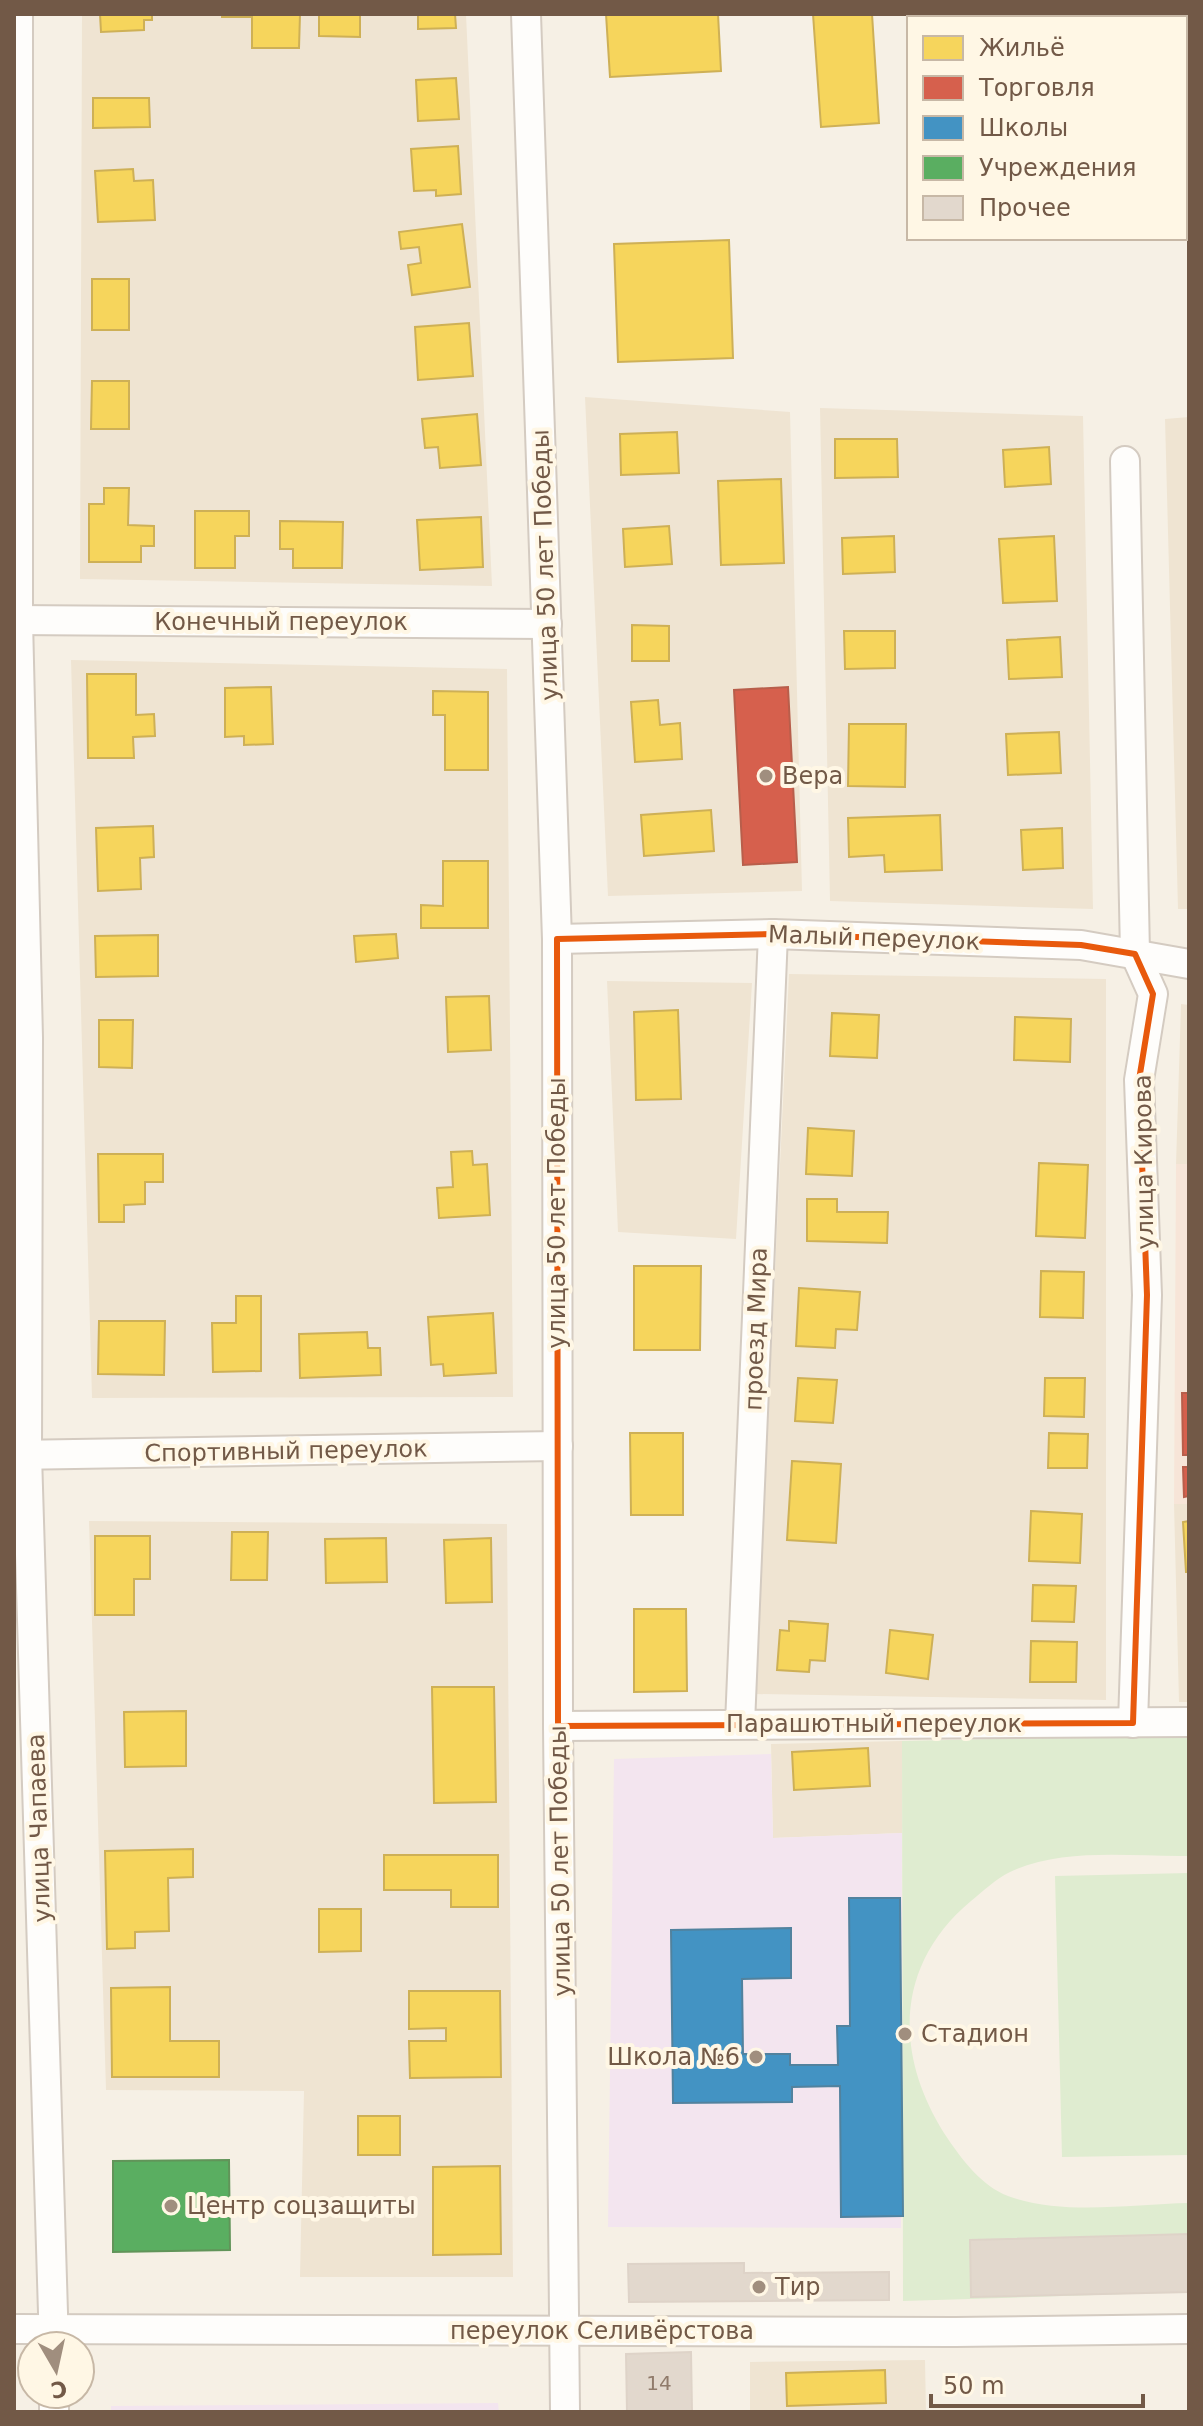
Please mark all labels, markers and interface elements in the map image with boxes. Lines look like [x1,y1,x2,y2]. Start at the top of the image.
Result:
legend [907,16,1187,240]
text: Жильё [979,34,1065,62]
text: Торговля [978,74,1095,102]
text: Школы [979,114,1068,142]
text: Учреждения [979,154,1137,182]
text: Прочее [979,194,1071,222]
street label: улица 50 лет Победы [526,429,564,701]
street label: Конечный переулок [154,608,408,636]
place label: Вера [782,762,843,790]
marker: Вера [757,767,775,785]
street label: Малый переулок [768,920,980,956]
street label: улица Кирова [1128,1074,1160,1250]
street label: улица 50 лет Победы [543,1077,571,1349]
street label: проезд Мира [739,1247,773,1411]
street label: Спортивный переулок [144,1435,428,1467]
street label: Парашютный переулок [726,1710,1022,1738]
street label: улица 50 лет Победы [544,1725,576,1997]
street label: улица Чапаева [22,1733,56,1923]
place label: Стадион [921,2020,1029,2048]
marker: Стадион [896,2025,914,2043]
place label: Школа №6 [607,2043,740,2071]
marker: Школа №6 [747,2048,765,2066]
place label: Центр соцзащиты [187,2192,416,2220]
marker: Центр соцзащиты [162,2197,180,2215]
place label: Тир [774,2273,821,2301]
marker: Тир [750,2278,768,2296]
street label: переулок Селивёрстова [450,2317,754,2345]
north arrow [16,2330,96,2410]
scale bar [931,2358,1143,2408]
house number: 14 [646,2371,672,2395]
text: 50 m [943,2372,1005,2400]
text: С [49,2376,69,2403]

